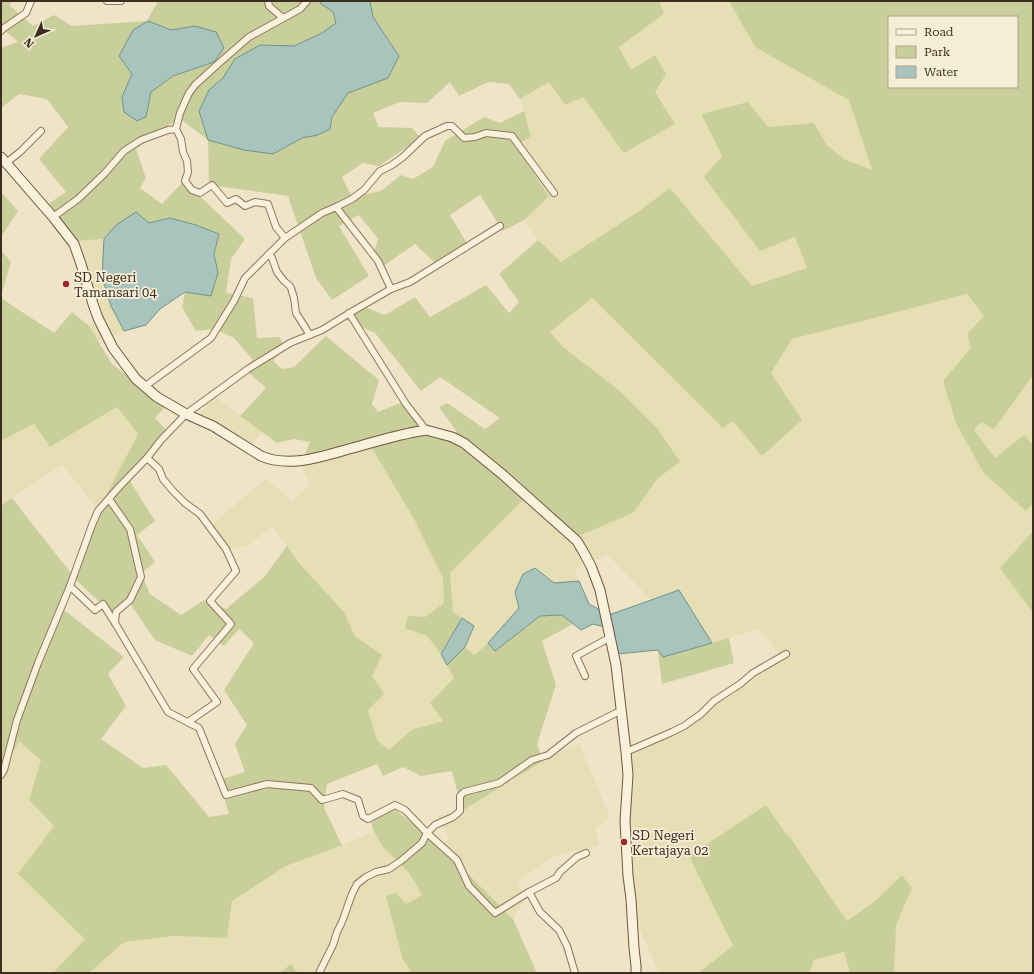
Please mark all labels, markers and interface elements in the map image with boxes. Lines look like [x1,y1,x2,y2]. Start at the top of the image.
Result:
north arrow [16,16,56,56]
legend [888,16,1018,88]
text: Road [924,25,954,39]
text: N [21,35,37,50]
text: Park [924,45,951,59]
text: Water [924,65,958,79]
place label: SD Negeri Tamansari 04 [74,270,157,300]
marker: SD Negeri Tamansari 04 [61,279,71,289]
place label: SD Negeri Kertajaya 02 [632,828,709,858]
marker: SD Negeri Kertajaya 02 [619,837,629,847]

